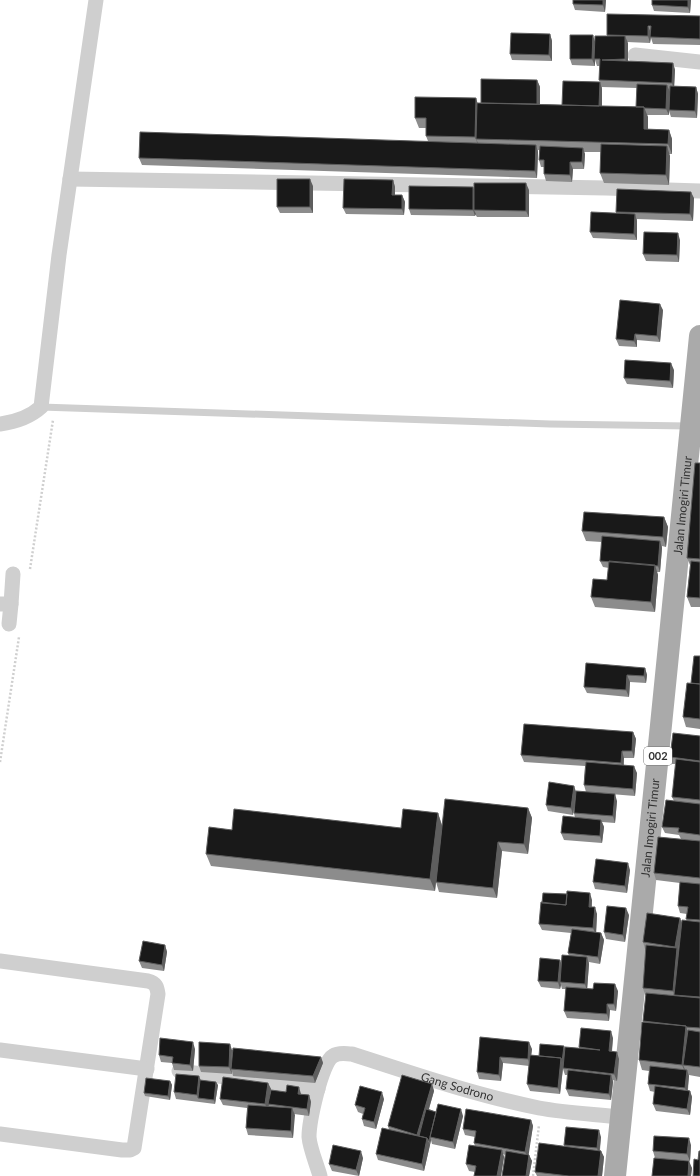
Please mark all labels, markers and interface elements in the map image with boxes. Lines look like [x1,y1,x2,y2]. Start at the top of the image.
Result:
street label: Jalan Imogiri Timur [670,455,695,556]
road number: 002 [644,747,672,765]
street label: Jalan Imogiri Timur [638,777,663,878]
street label: Gang Sodrono [419,1069,496,1104]

